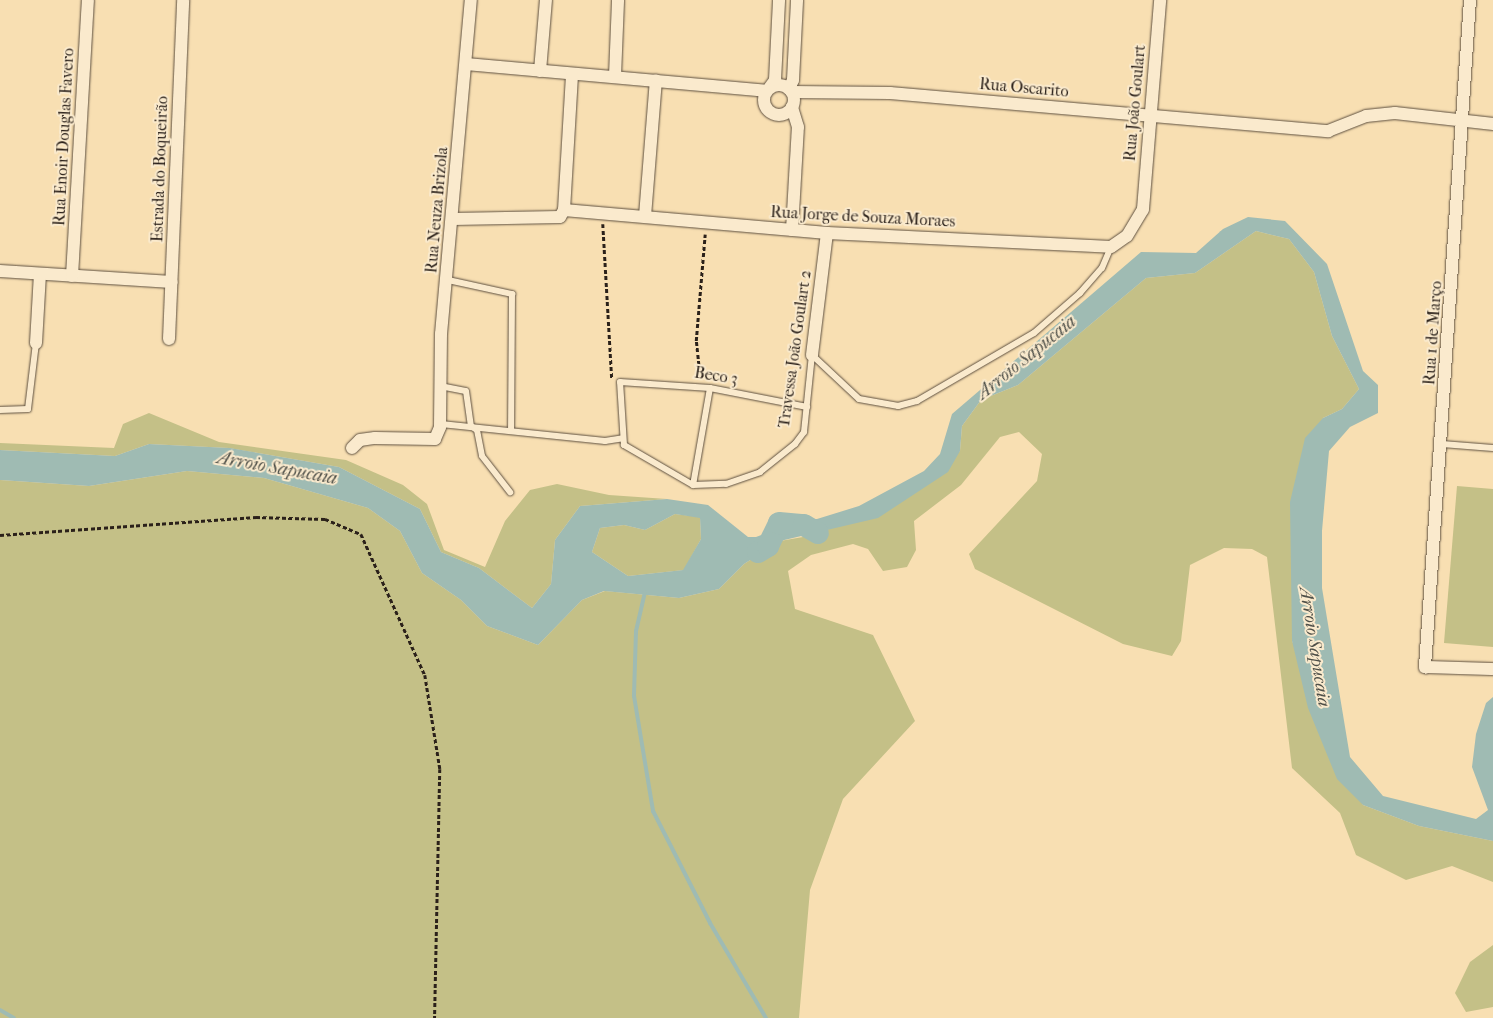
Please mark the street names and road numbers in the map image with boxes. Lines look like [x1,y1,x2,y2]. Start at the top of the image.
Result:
street label: Rua João Goulart [1120,44,1150,162]
street label: Rua Enoir Douglas Favero [50,48,78,226]
street label: Rua Oscarito [979,75,1069,101]
street label: Estrada do Boqueirão [148,96,172,242]
street label: Rua Neuza Brizola [422,146,452,274]
street label: Rua Jorge de Souza Moraes [770,203,956,231]
street label: Travessa João Goulart 2 [774,269,816,429]
street label: Rua 1 de Março [1420,280,1446,386]
street label: Beco 3 [693,363,739,389]

